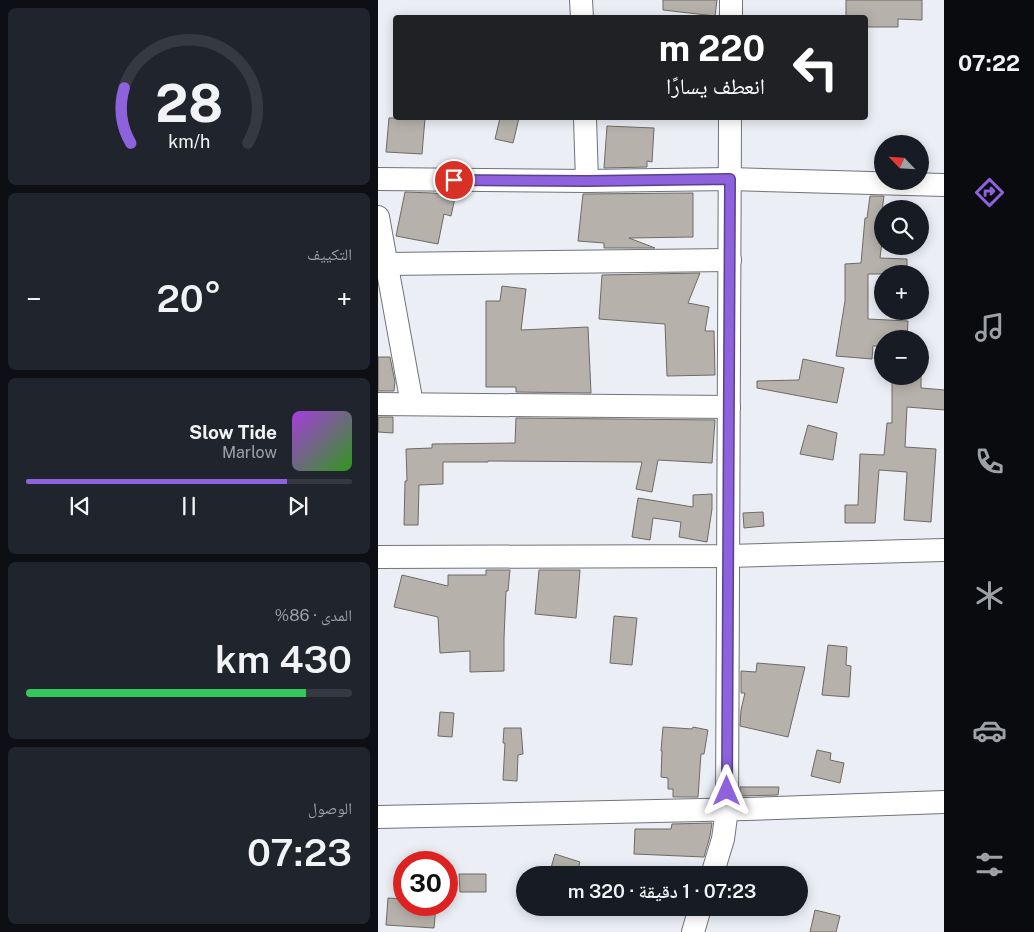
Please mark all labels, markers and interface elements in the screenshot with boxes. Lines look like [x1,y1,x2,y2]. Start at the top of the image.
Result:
text: 220 m [659,28,765,69]
icon: left [783,35,848,100]
text: 07:22 [958,50,1020,76]
text: 28 [155,73,223,134]
text: انعطف يسارًا [666,73,765,99]
text: km/h [168,131,210,152]
north arrow [874,135,929,190]
map controls [874,135,929,385]
pin [433,159,475,201]
icon: arrive [440,166,468,194]
icon: directions [972,175,1007,210]
button: search [874,200,929,255]
text: التكييف [307,245,352,264]
button: + [874,265,929,320]
text: 20° [156,276,222,321]
text: − [26,282,42,315]
text: + [336,282,352,315]
icon: music [972,310,1007,345]
button: − [874,330,929,385]
text: Slow Tide [189,421,277,443]
text: Marlow [222,443,277,462]
icon: phone [972,444,1007,479]
icon: previous [66,492,94,520]
icon: pause [175,492,203,520]
icon: next [284,492,312,520]
icon: climate [972,578,1007,613]
text: المدى · 86% [275,606,352,625]
text: 430 km [215,637,352,682]
icon: car [972,713,1007,748]
position arrow [700,764,752,816]
text: الوصول [308,799,352,818]
text: 07:23 [247,830,352,875]
icon: filters [972,847,1007,882]
speed limit sign: 30 [393,851,458,916]
text: 07:23 · 1 دقيقة · 320 m [568,880,756,902]

